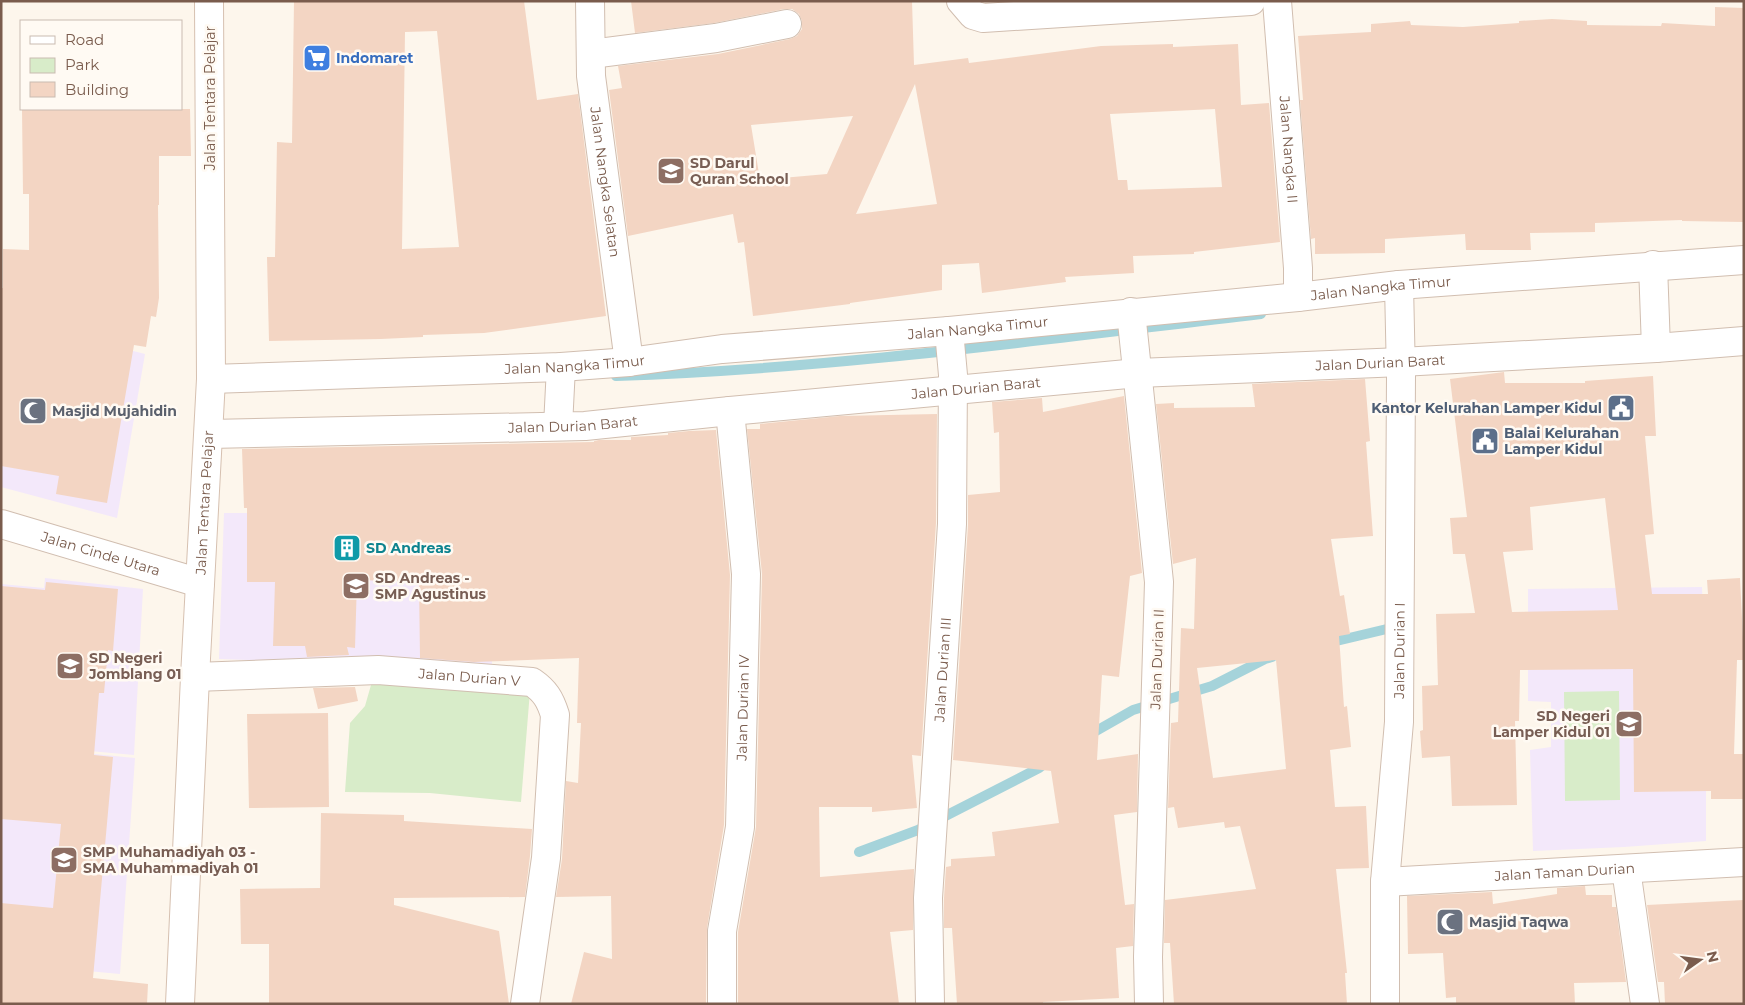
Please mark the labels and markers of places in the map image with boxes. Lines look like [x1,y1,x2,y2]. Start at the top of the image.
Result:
supermarket icon: Indomaret [302,43,332,73]
place label: Indomaret [336,49,413,67]
place label: SD Darul Quran School [690,154,789,188]
school or university icon: SD Darul Quran School [656,156,686,186]
public building icon: Kantor Kelurahan Lamper Kidul [1606,393,1636,423]
mosque icon: Masjid Mujahidin [18,396,48,426]
place label: Kantor Kelurahan Lamper Kidul [1371,399,1602,417]
place label: Masjid Mujahidin [52,402,177,420]
place label: Balai Kelurahan Lamper Kidul [1504,424,1619,458]
public building icon: Balai Kelurahan Lamper Kidul [1470,426,1500,456]
building icon: SD Andreas [332,533,362,563]
place label: SD Andreas [366,539,452,557]
place label: SD Andreas - SMP Agustinus [375,569,487,603]
school or university icon: SD Andreas - SMP Agustinus [341,571,371,601]
place label: SD Negeri Jomblang 01 [88,649,181,683]
school or university icon: SD Negeri Jomblang 01 [55,651,85,681]
place label: SD Negeri Lamper Kidul 01 [1493,707,1610,741]
school or university icon: SD Negeri Lamper Kidul 01 [1614,709,1644,739]
place label: SMP Muhamadiyah 03 - SMA Muhammadiyah 01 [83,843,259,877]
school or university icon: SMP Muhamadiyah 03 - SMA Muhammadiyah 01 [49,845,79,875]
mosque icon: Masjid Taqwa [1435,907,1465,937]
place label: Masjid Taqwa [1469,913,1569,931]

